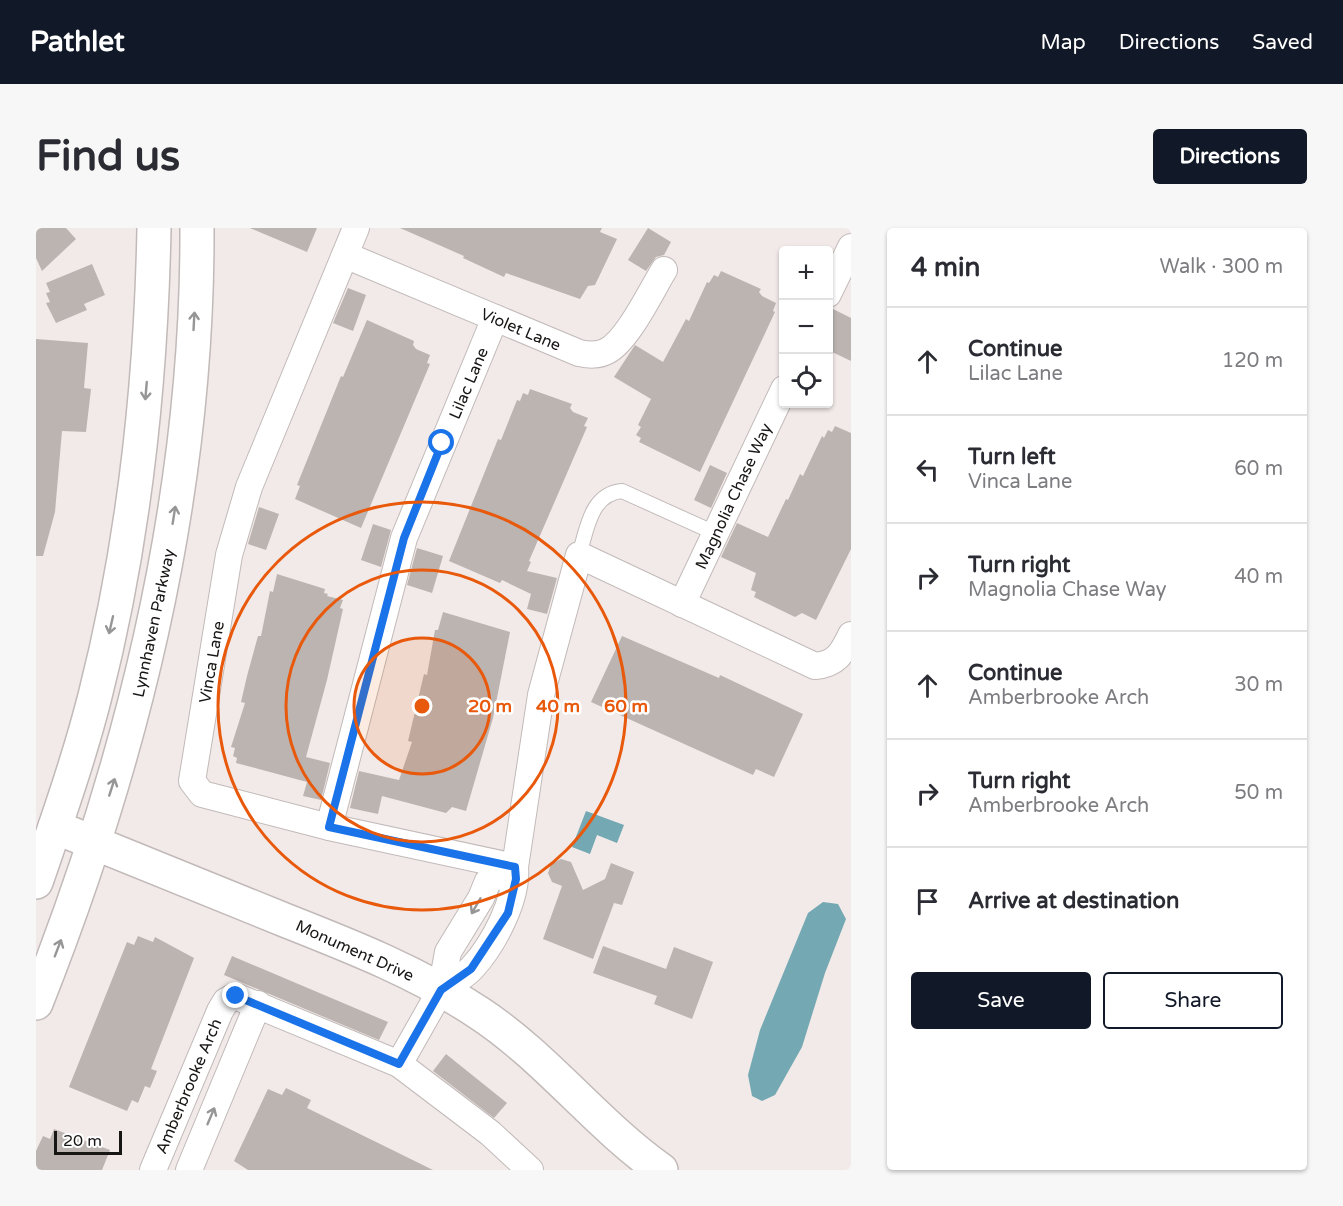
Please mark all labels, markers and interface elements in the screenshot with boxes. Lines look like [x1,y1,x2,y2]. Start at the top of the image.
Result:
text: Pathlet [30,25,125,59]
text: Map [1040,30,1086,55]
text: Directions [1119,30,1219,55]
text: Saved [1252,30,1313,55]
button: Directions [1153,129,1307,184]
text: Find us [36,131,180,182]
map controls [779,246,833,408]
button: + [779,246,833,300]
text: 4 min [911,252,980,283]
text: Walk · 300 m [1160,255,1283,279]
button: − [779,300,833,354]
street label: Violet Lane [478,304,564,356]
one-way arrow [189,312,200,332]
text: Continue [968,336,1063,362]
street label: Lilac Lane [445,345,493,422]
icon: ahead [911,345,944,378]
text: 120 m [1222,349,1283,373]
button: locate [779,354,833,408]
text: Lilac Lane [968,362,1063,386]
one-way arrow [140,381,151,401]
street label: Magnolia Chase Way [691,420,777,573]
route start [428,429,454,455]
text: Turn left [968,444,1056,470]
icon: left [911,453,944,486]
text: 60 m [1234,457,1283,481]
text: Vinca Lane [968,470,1072,494]
one-way arrow [169,506,180,526]
street label: Lynnhaven Parkway [128,547,180,699]
text: Turn right [968,552,1070,578]
icon: right [911,561,944,594]
text: 40 m [1234,565,1283,589]
text: Magnolia Chase Way [968,578,1167,602]
one-way arrow [105,615,116,634]
street label: Vinca Lane [195,619,229,705]
text: Continue [968,660,1063,686]
icon: ahead [911,669,944,702]
text: 30 m [1234,673,1283,697]
text: Amberbrooke Arch [968,686,1149,710]
text: 20 m [468,695,512,717]
text: 40 m [536,695,580,717]
text: 60 m [604,695,648,717]
centre of rings [412,696,432,716]
text: Turn right [968,768,1070,794]
icon: right [911,777,944,810]
one-way arrow [107,778,118,797]
text: 50 m [1234,781,1283,805]
text: Amberbrooke Arch [968,794,1149,818]
icon: arrive [911,885,944,918]
text: Arrive at destination [968,888,1179,914]
one-way arrow [470,897,482,914]
street label: Monument Drive [292,916,417,986]
one-way arrow [53,940,64,958]
button: Save [911,972,1091,1029]
button: Share [1103,972,1283,1029]
route end [222,982,248,1008]
street label: Amberbrooke Arch [151,1016,226,1157]
one-way arrow [206,1107,217,1126]
scale bar [54,1128,122,1156]
text: 20 m [63,1131,102,1151]

